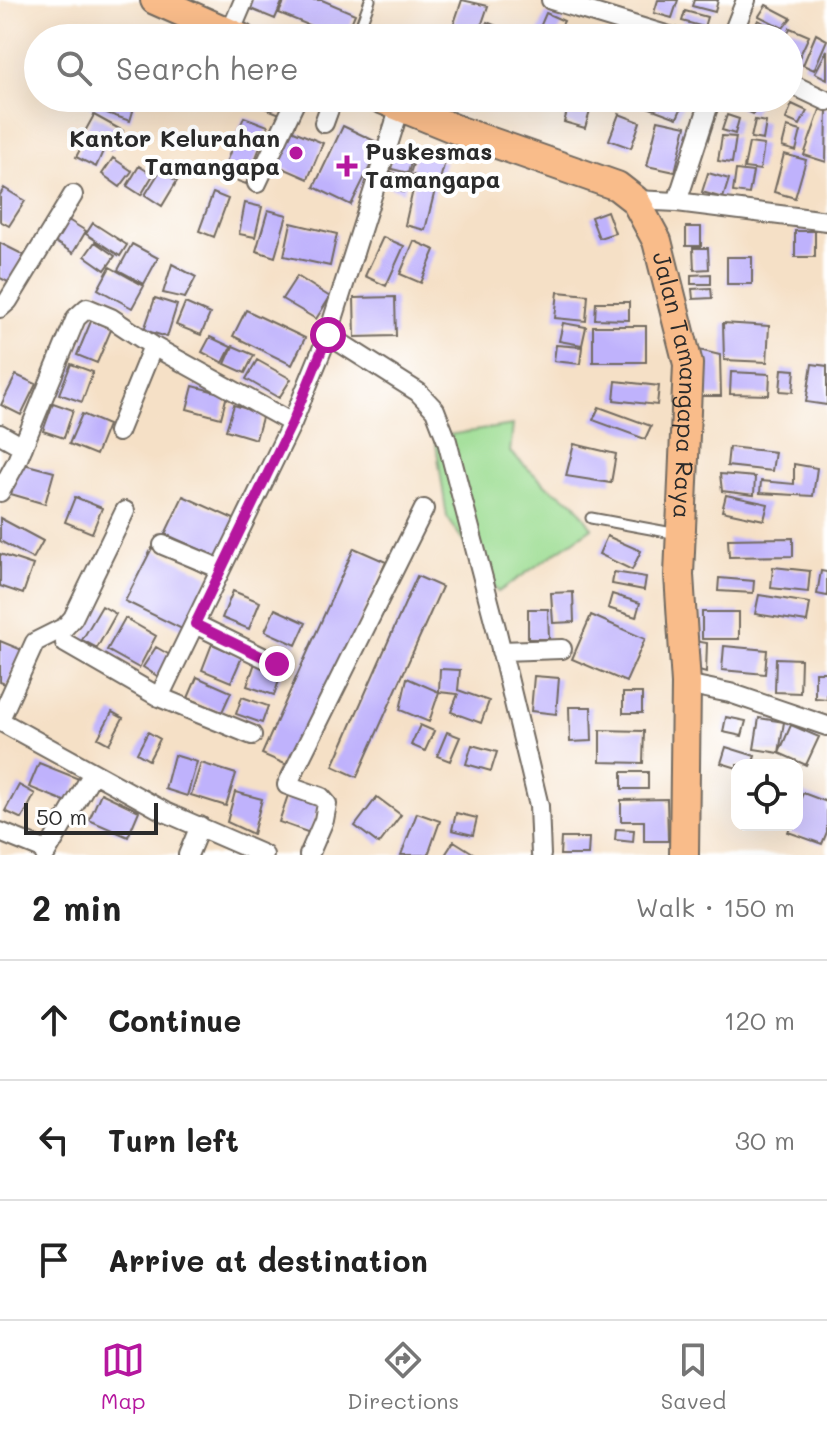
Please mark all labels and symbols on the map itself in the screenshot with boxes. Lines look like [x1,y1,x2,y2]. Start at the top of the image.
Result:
place label: Kantor Kelurahan Tamangapa [69,122,280,181]
place label: Puskesmas Tamangapa [365,135,500,194]
marker: Kantor Kelurahan Tamangapa [287,144,305,162]
marker: Puskesmas Tamangapa [336,155,358,177]
street label: Jalan Tamangapa Raya [646,248,705,520]
route start [310,317,346,353]
route end [259,646,295,682]
scale bar [24,799,158,835]

